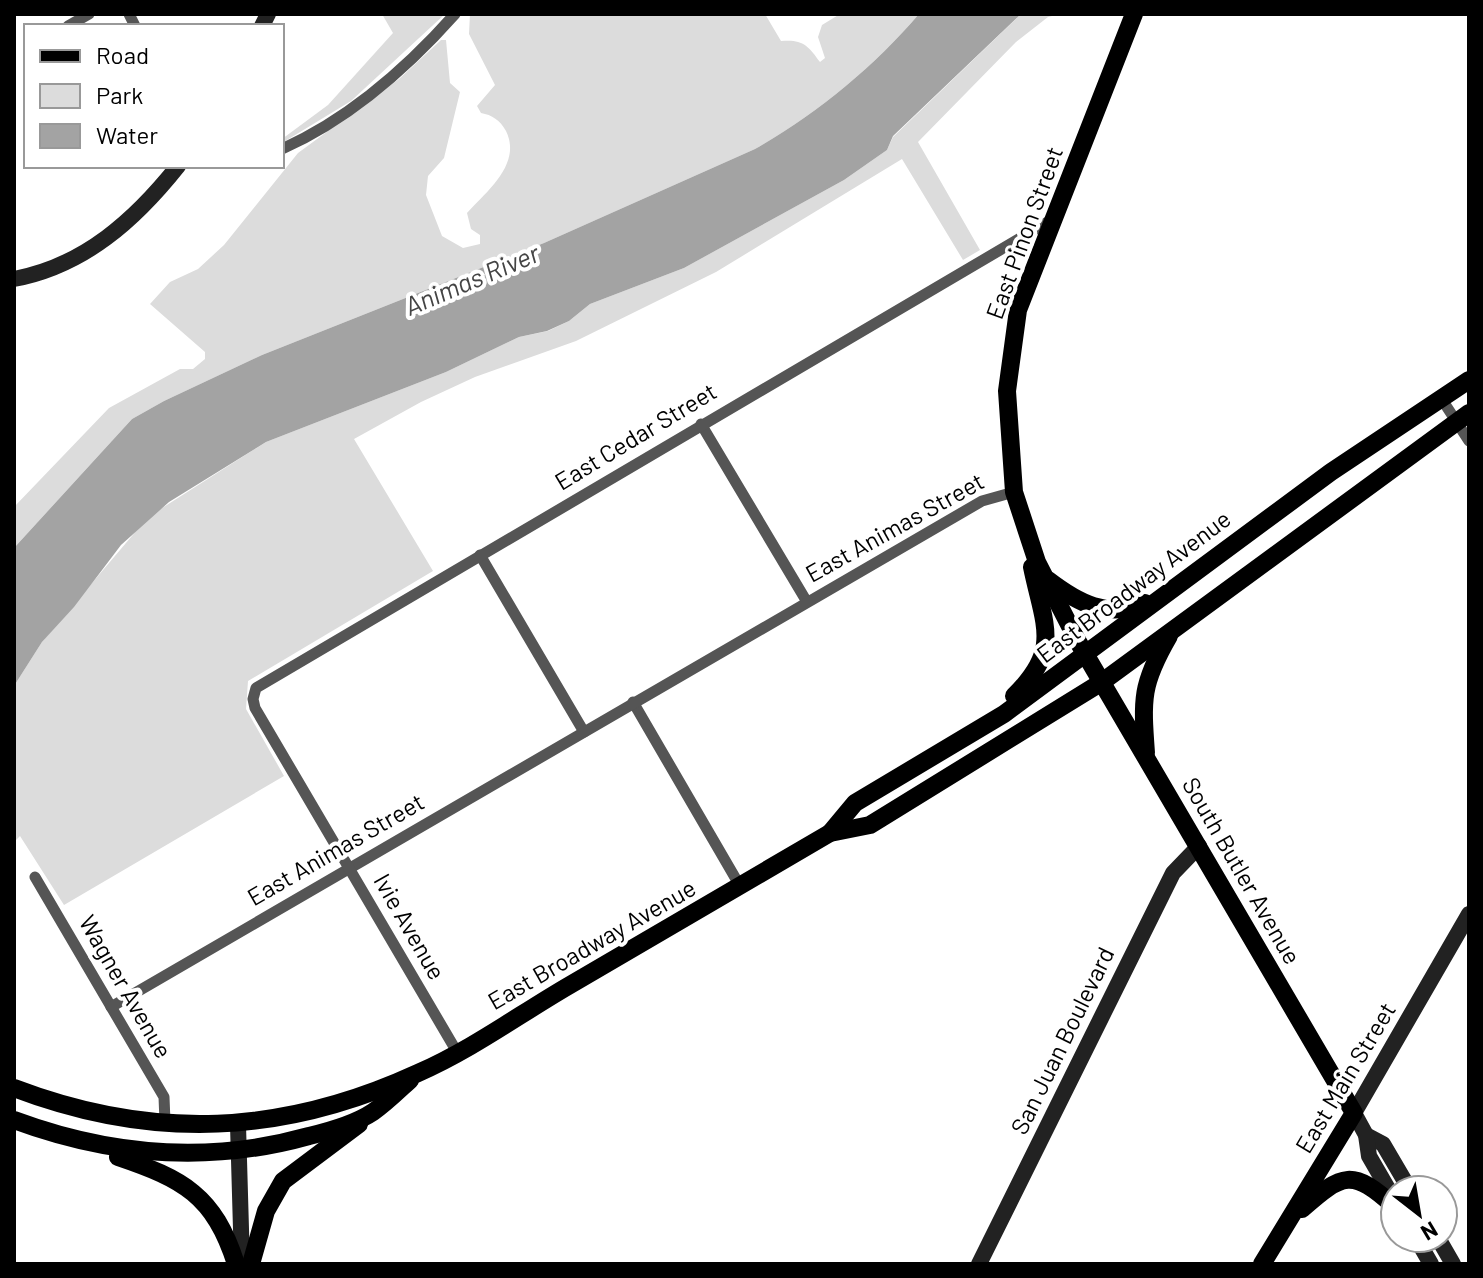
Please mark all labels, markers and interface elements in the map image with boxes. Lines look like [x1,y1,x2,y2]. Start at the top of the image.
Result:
legend [24,24,284,168]
text: Road [96,40,149,69]
text: Park [96,80,143,109]
text: Water [96,120,158,149]
street label: East Pinon Street [979,142,1068,323]
water label: Animas River [399,236,544,321]
street label: East Cedar Street [549,376,721,495]
street label: East Animas Street [800,466,989,588]
street label: East Broadway Avenue [1030,503,1236,668]
street label: South Butler Avenue [1177,772,1308,969]
street label: East Animas Street [242,786,429,911]
street label: Ivie Avenue [368,868,452,984]
street label: East Broadway Avenue [482,872,700,1015]
street label: Wagner Avenue [74,910,179,1063]
street label: San Juan Boulevard [1004,942,1120,1139]
street label: East Main Street [1288,997,1401,1158]
north arrow [1379,1174,1459,1254]
text: N [1417,1217,1443,1247]

